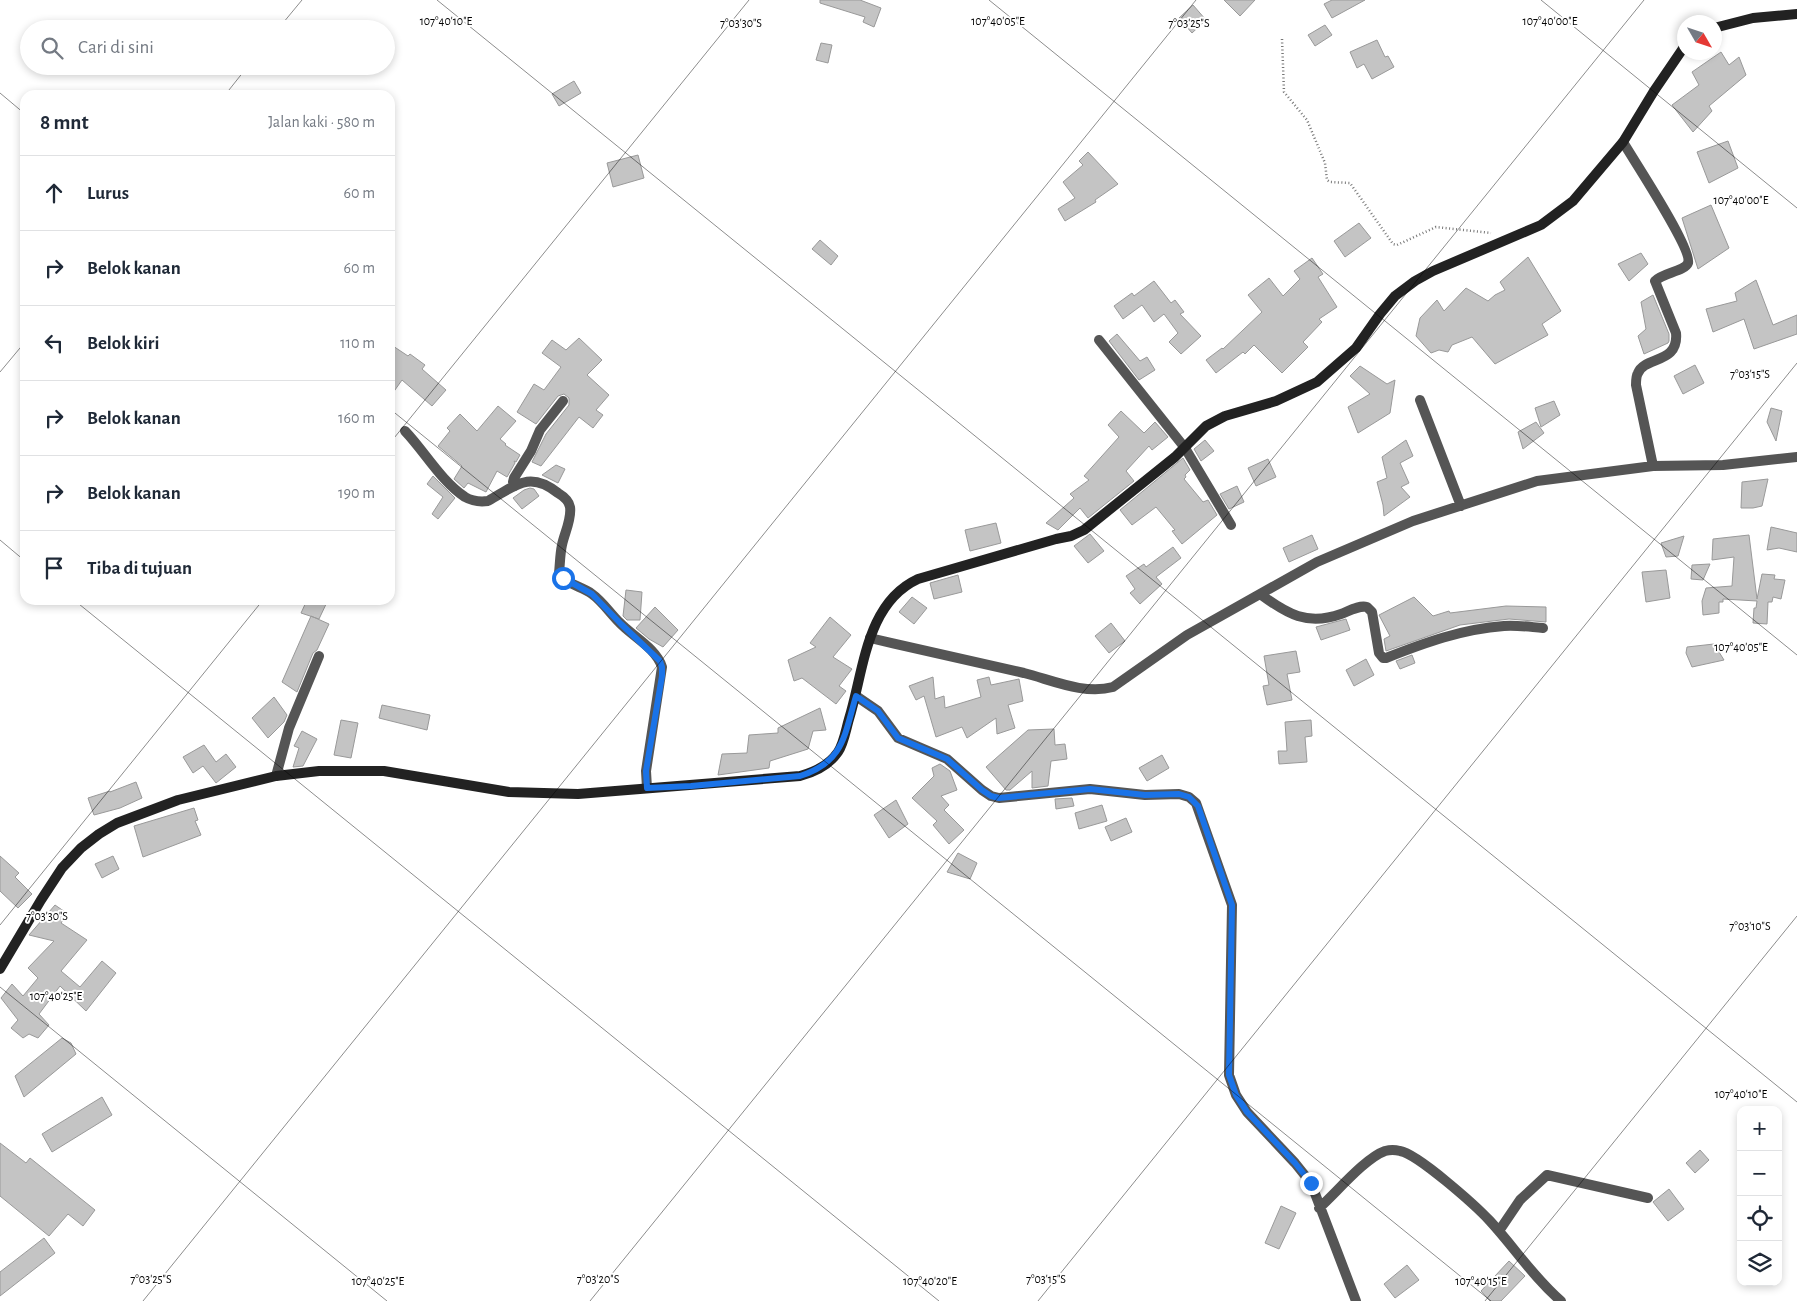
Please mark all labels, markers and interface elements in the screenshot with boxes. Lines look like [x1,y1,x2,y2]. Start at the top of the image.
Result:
text: 107°40'10"E [420,15,473,27]
text: 107°40'05"E [971,15,1025,27]
text: 107°40'00"E [1523,15,1578,27]
north arrow [1677,15,1722,60]
text: 7°03'30"S [720,17,762,29]
text: 7°03'25"S [1168,17,1210,29]
search box [20,20,395,75]
icon: search [38,34,66,62]
text: Cari di sini [78,38,154,57]
text: 8 mnt [40,112,89,133]
text: Jalan kaki · 580 m [268,114,375,130]
icon: ahead [40,179,68,207]
text: Lurus [87,184,129,203]
text: 60 m [344,185,375,201]
text: 107°40'00"E [1714,194,1769,206]
icon: right [40,254,68,282]
text: Belok kanan [87,259,181,278]
text: 60 m [344,260,375,276]
icon: left [40,329,68,357]
text: Belok kiri [87,334,159,353]
text: 110 m [340,335,375,351]
text: 7°03'15"S [1730,368,1770,380]
icon: right [40,404,68,432]
text: Belok kanan [87,409,181,428]
text: 160 m [338,410,375,426]
icon: right [40,479,68,507]
text: Belok kanan [87,484,181,503]
text: 190 m [338,485,375,501]
icon: arrive [40,554,68,582]
text: Tiba di tujuan [87,559,192,578]
route start [552,567,575,590]
text: 107°40'05"E [1714,641,1768,653]
text: 7°03'30"S [26,910,68,922]
text: 7°03'10"S [1729,920,1771,932]
text: 107°40'25"E [30,990,83,1002]
text: 107°40'10"E [1715,1088,1768,1100]
map controls [1737,1106,1782,1286]
button: + [1737,1106,1782,1151]
button: − [1737,1151,1782,1196]
route end [1300,1172,1323,1195]
button: locate [1737,1196,1782,1241]
button: layers [1737,1241,1782,1286]
text: 7°03'25"S [130,1273,172,1285]
text: 7°03'20"S [577,1273,620,1285]
text: 7°03'15"S [1026,1273,1066,1285]
text: 107°40'25"E [352,1275,405,1287]
text: 107°40'20"E [903,1275,957,1287]
text: 107°40'15"E [1455,1275,1507,1287]

